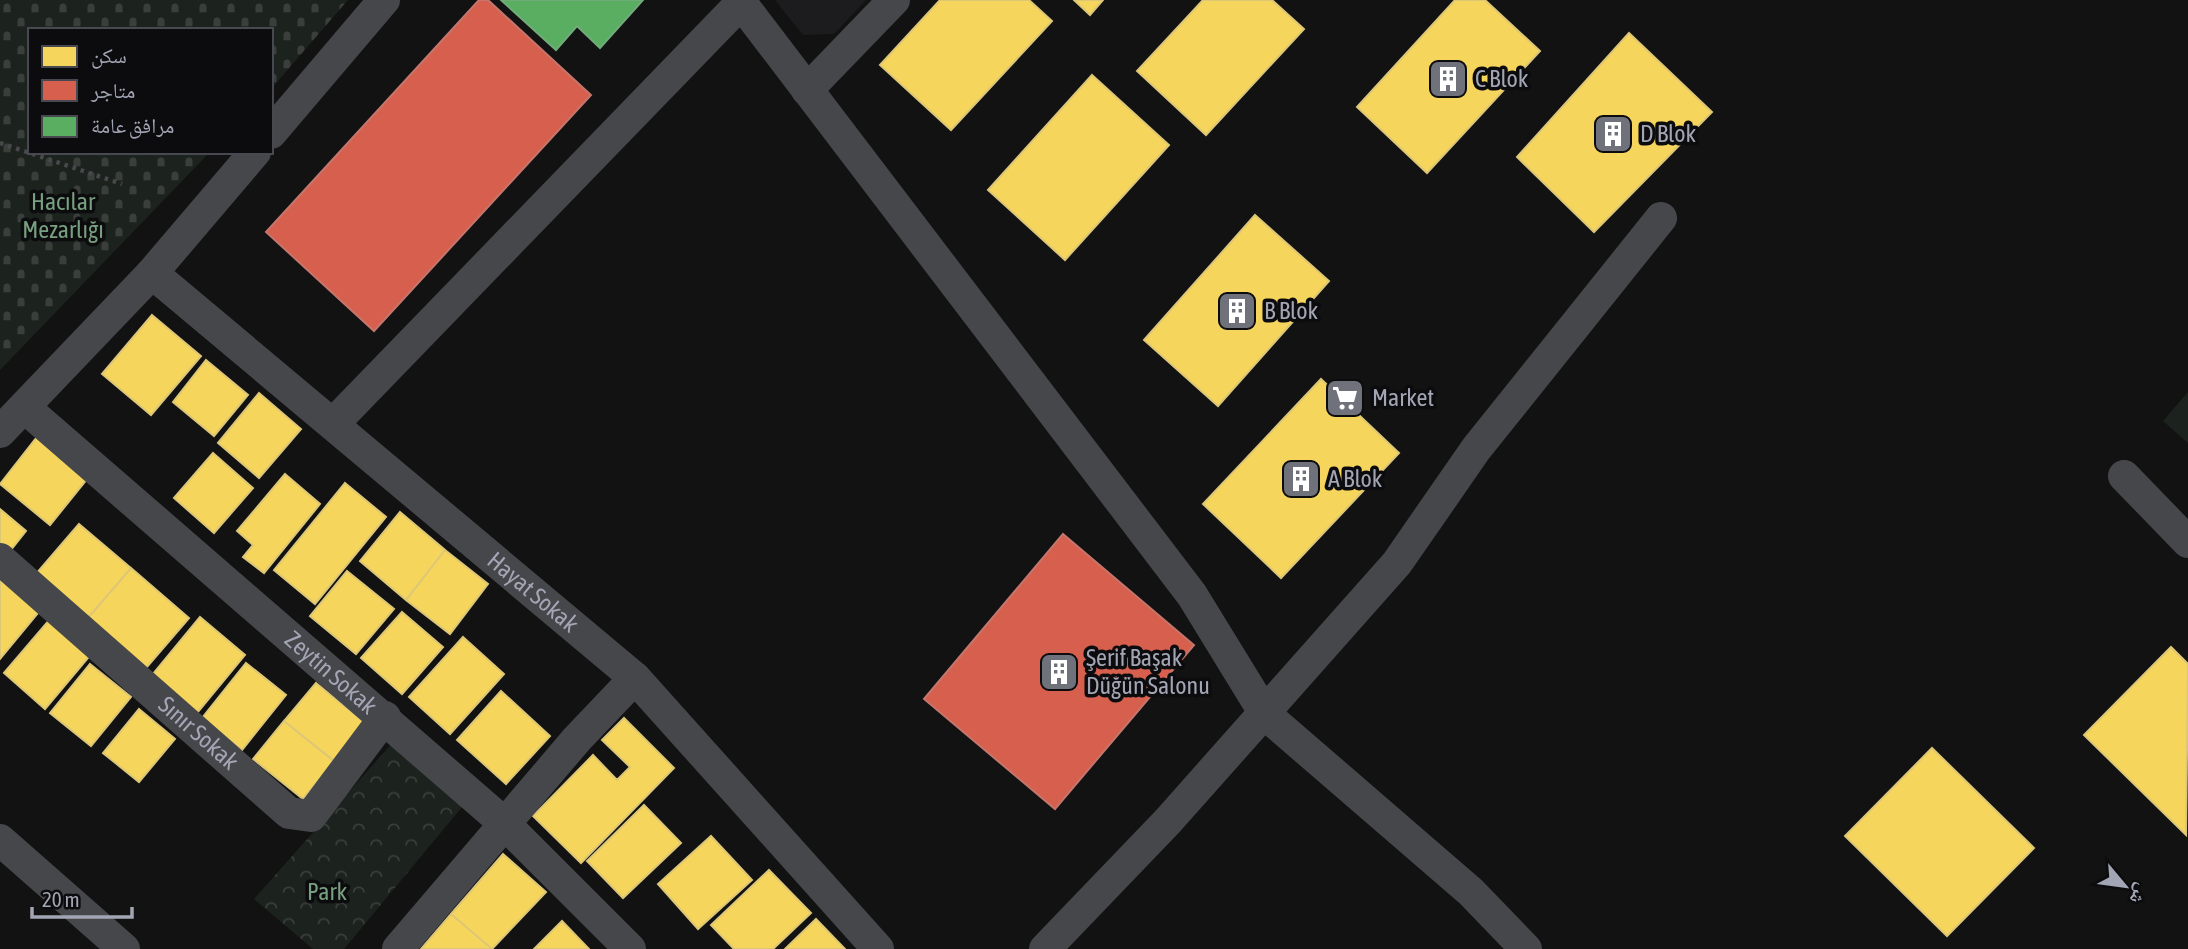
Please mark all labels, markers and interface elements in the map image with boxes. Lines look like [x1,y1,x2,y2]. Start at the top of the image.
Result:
legend [28,28,273,154]
text: سكن [91,43,127,69]
building icon: C Blok [1427,58,1469,100]
place label: C Blok [1475,65,1529,92]
text: متاجر [90,78,135,102]
text: مرافق عامة [91,113,174,139]
building icon: D Blok [1592,113,1634,155]
place label: D Blok [1640,120,1697,147]
park label: Hacılar Mezarlığı [22,188,104,243]
building icon: B Blok [1216,290,1258,332]
place label: B Blok [1264,297,1318,324]
supermarket icon: Market [1324,377,1366,419]
place label: Market [1372,384,1434,411]
building icon: A Blok [1280,458,1322,500]
place label: A Blok [1328,465,1383,492]
street label: Hayat Sokak [482,546,584,638]
street label: Zeytin Sokak [280,626,383,720]
place label: Şerif Başak Düğün Salonu [1086,644,1210,699]
building icon: Şerif Başak Düğün Salonu [1038,651,1080,693]
street label: Sınır Sokak [153,691,244,775]
north arrow [2090,851,2160,921]
scale bar [32,876,131,920]
park label: Park [307,878,347,905]
text: ش [2124,880,2154,908]
text: 20 m [42,887,80,911]

